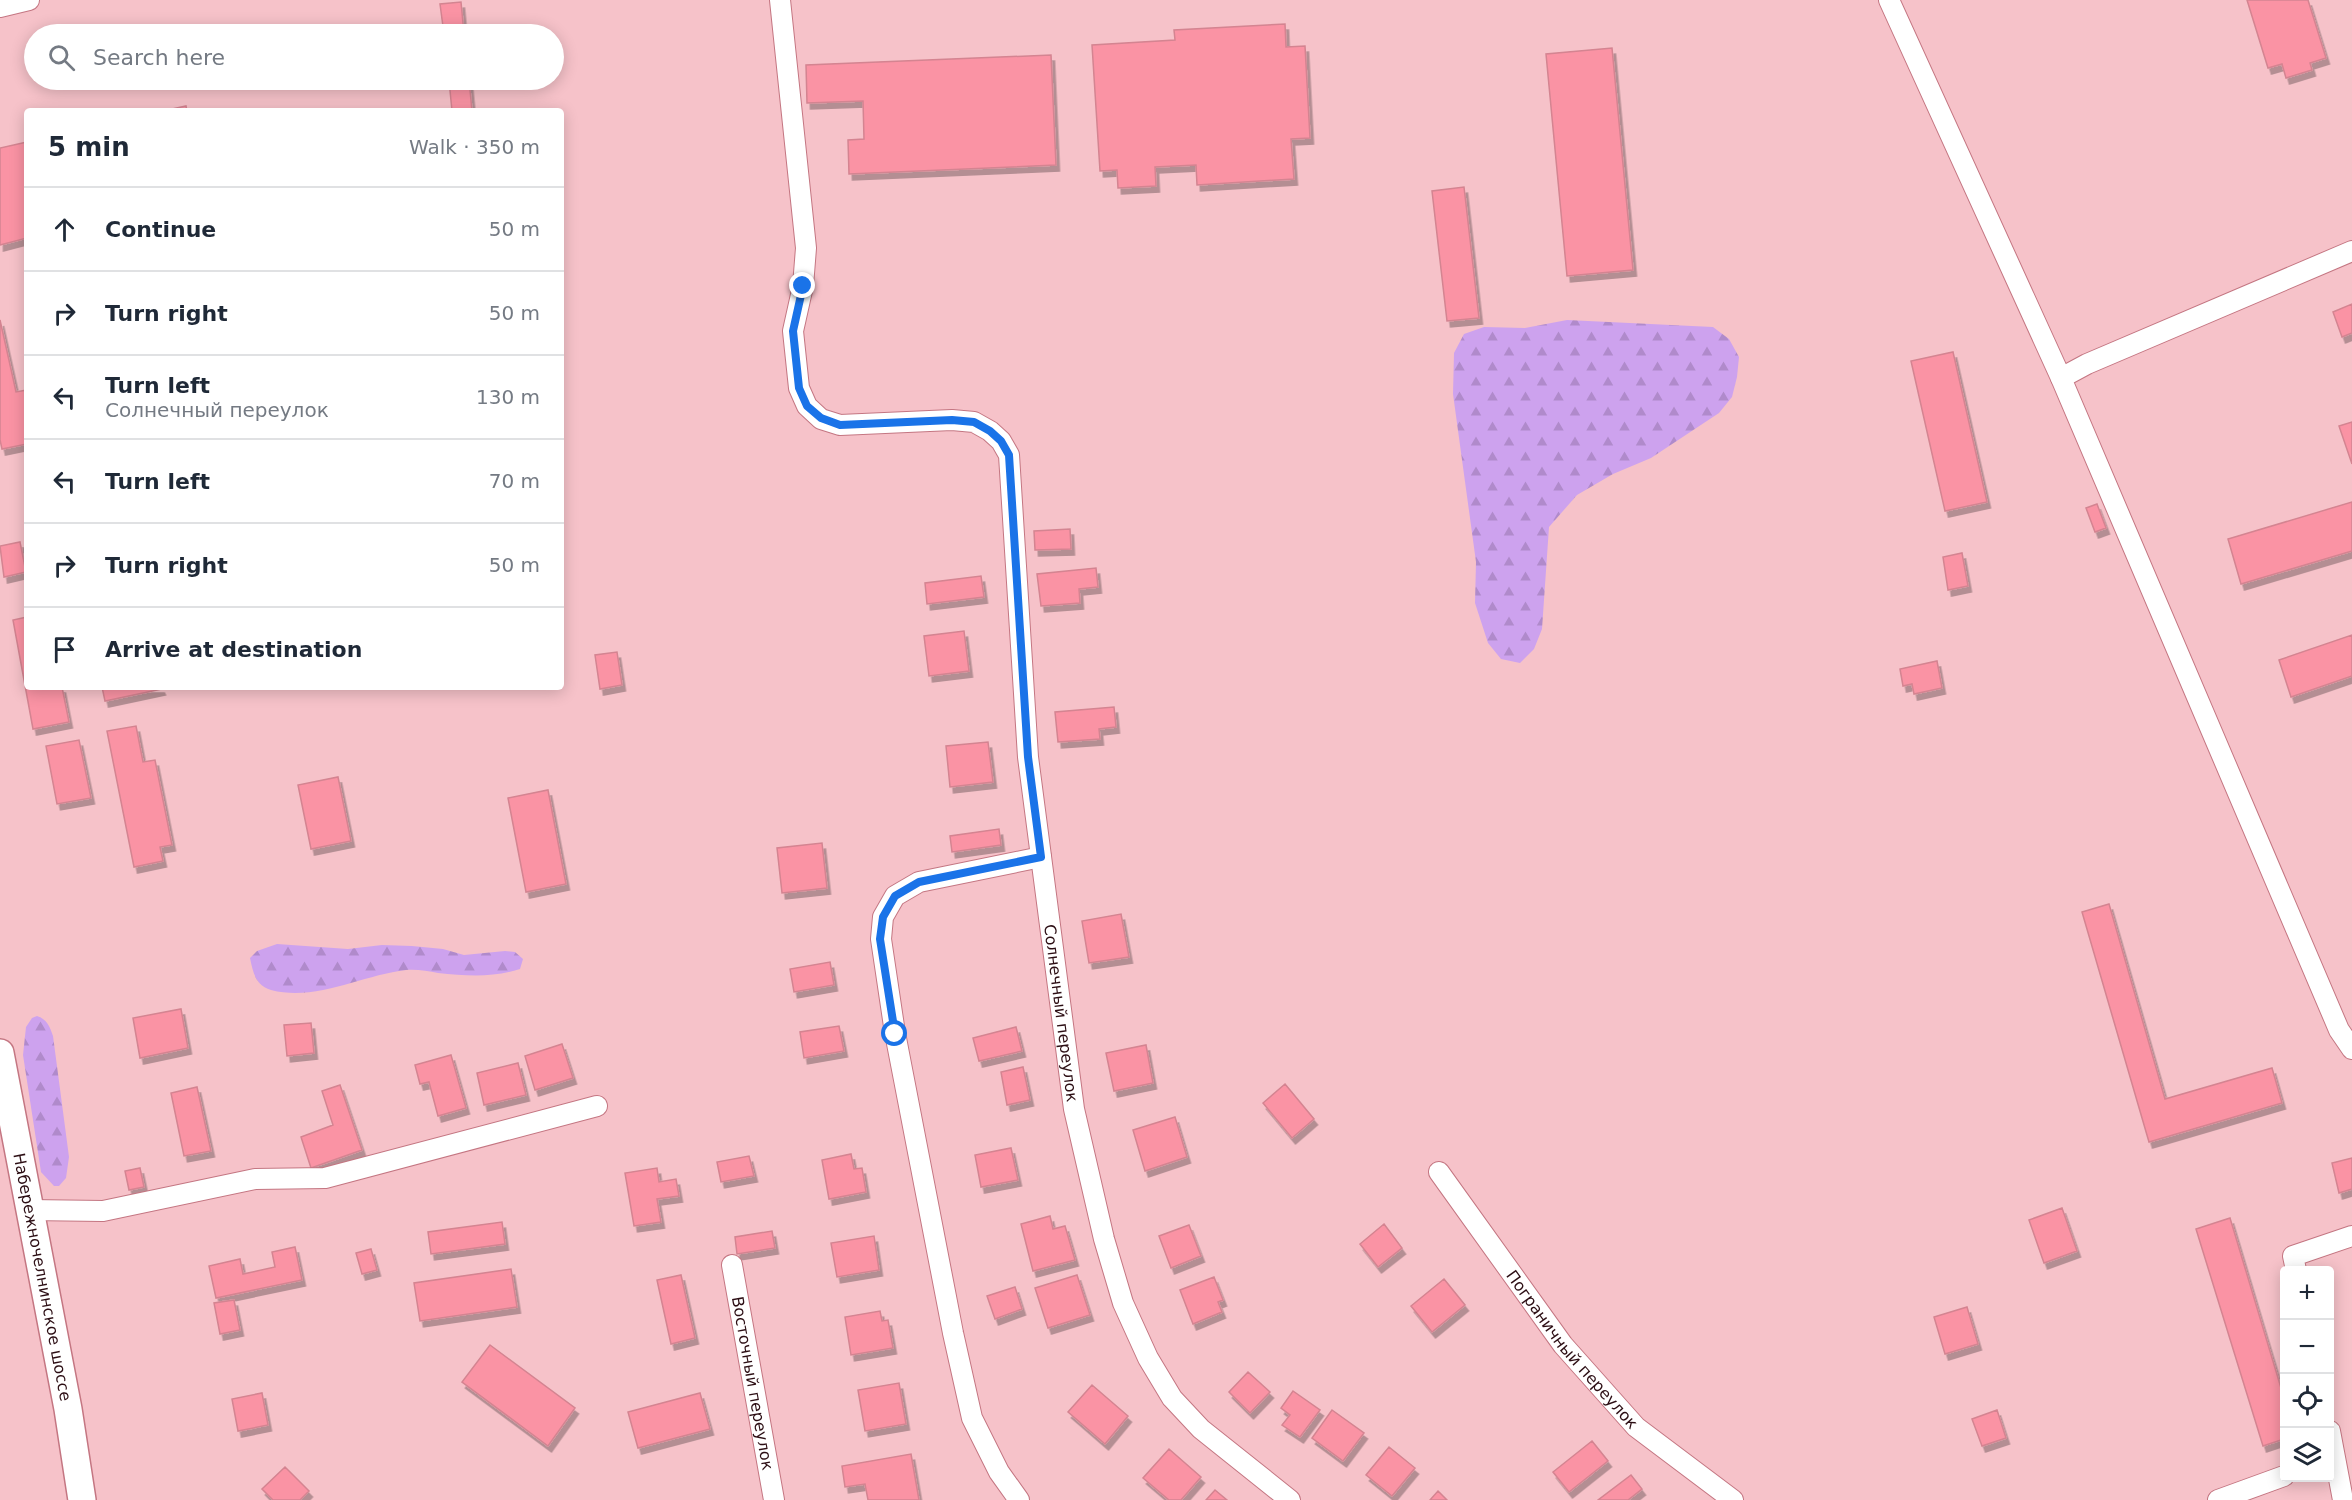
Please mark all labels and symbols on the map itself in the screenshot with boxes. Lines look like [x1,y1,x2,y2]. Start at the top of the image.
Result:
route end [789,272,815,298]
street label: Солнечный переулок [1040,923,1082,1103]
route start [881,1020,907,1046]
street label: Набережночелнинское шоссе [9,1151,75,1403]
street label: Пограничный переулок [1502,1266,1642,1433]
street label: Восточный переулок [728,1295,778,1472]

